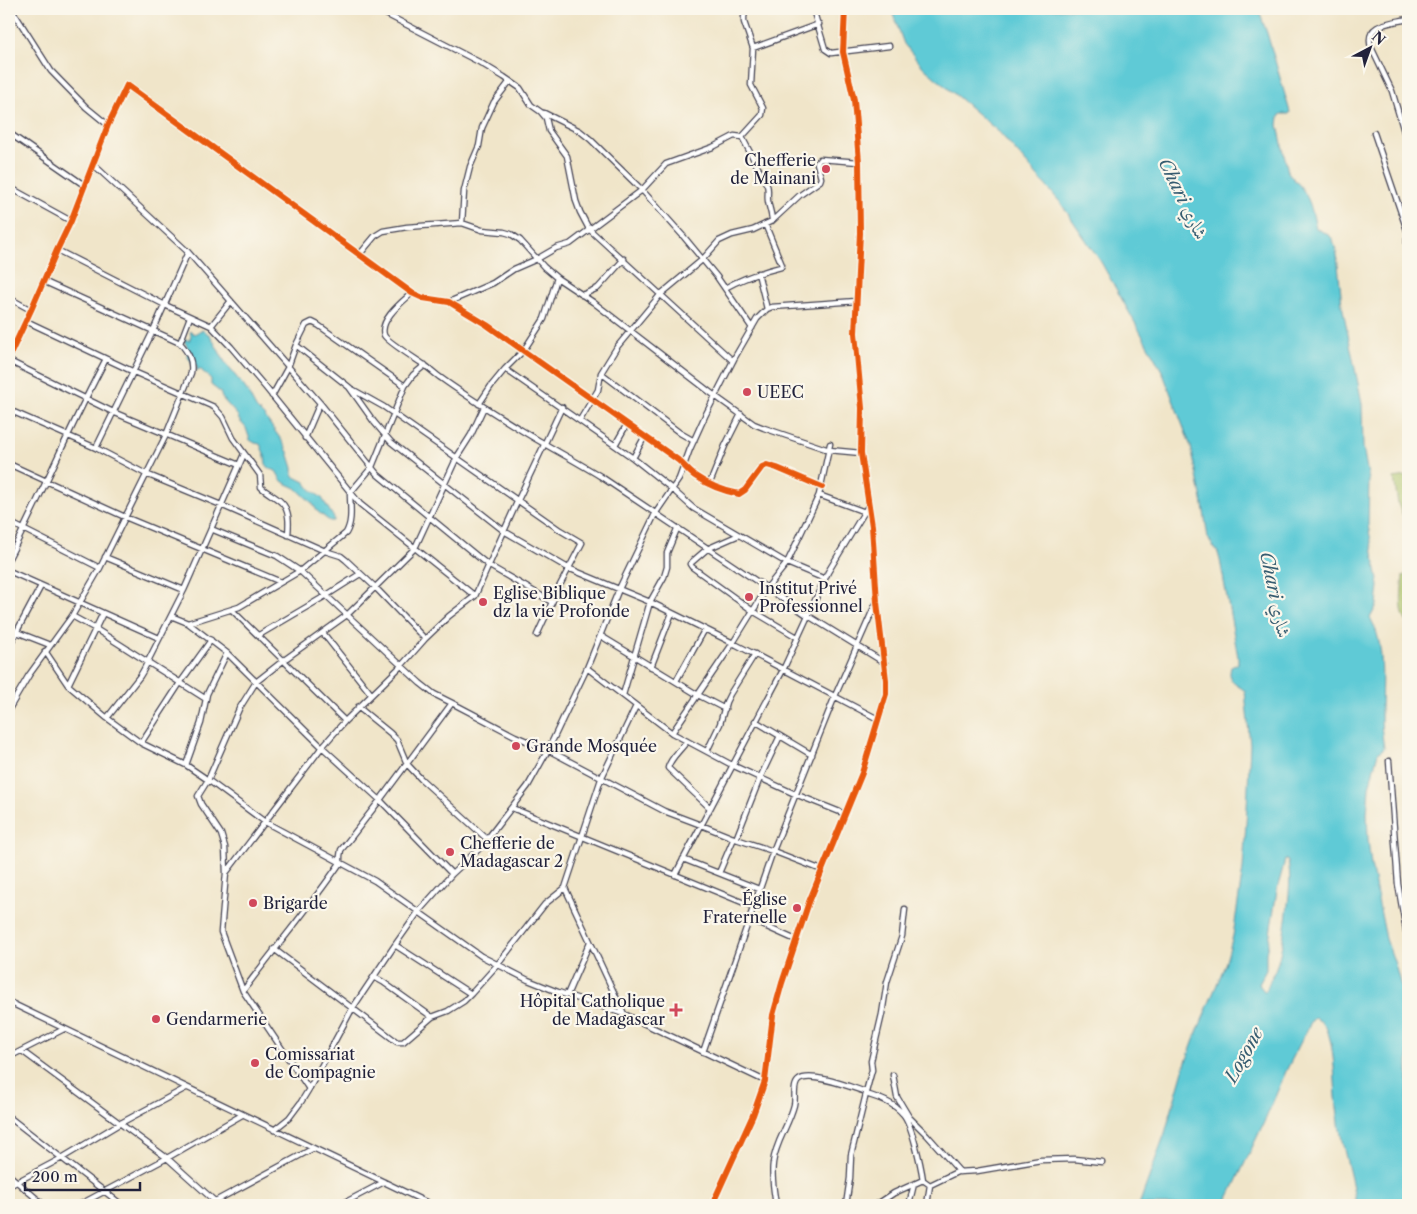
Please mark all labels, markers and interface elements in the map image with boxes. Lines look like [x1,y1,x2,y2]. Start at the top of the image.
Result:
north arrow [1344,22,1394,72]
text: N [1368,27,1389,49]
place label: Chefferie de Mainani [730,150,816,188]
water label: Chari شاري [1150,155,1212,245]
marker: Chefferie de Mainani [820,163,832,175]
place label: UEEC [757,382,804,402]
marker: UEEC [741,386,753,398]
water label: Chari شاري [1251,550,1295,641]
place label: Institut Privé Professionnel [759,578,863,616]
place label: Eglise Biblique dz la vie Profonde [493,583,630,621]
marker: Institut Privé Professionnel [743,591,755,603]
marker: Eglise Biblique dz la vie Profonde [477,596,489,608]
place label: Grande Mosquée [526,736,657,756]
marker: Grande Mosquée [510,740,522,752]
place label: Chefferie de Madagascar 2 [460,833,563,871]
marker: Chefferie de Madagascar 2 [444,846,456,858]
place label: Église Fraternelle [703,889,787,927]
place label: Brigarde [263,893,328,913]
marker: Brigarde [247,897,259,909]
marker: Église Fraternelle [791,902,803,914]
place label: Hôpital Catholique de Madagascar [520,991,665,1029]
marker: Hôpital Catholique de Madagascar [669,1003,683,1017]
place label: Gendarmerie [166,1009,267,1029]
marker: Gendarmerie [150,1013,162,1025]
water label: Logone [1219,1023,1269,1088]
place label: Comissariat de Compagnie [265,1044,376,1082]
marker: Comissariat de Compagnie [249,1057,261,1069]
scale bar [25,1159,140,1191]
text: 200 m [32,1167,78,1186]

